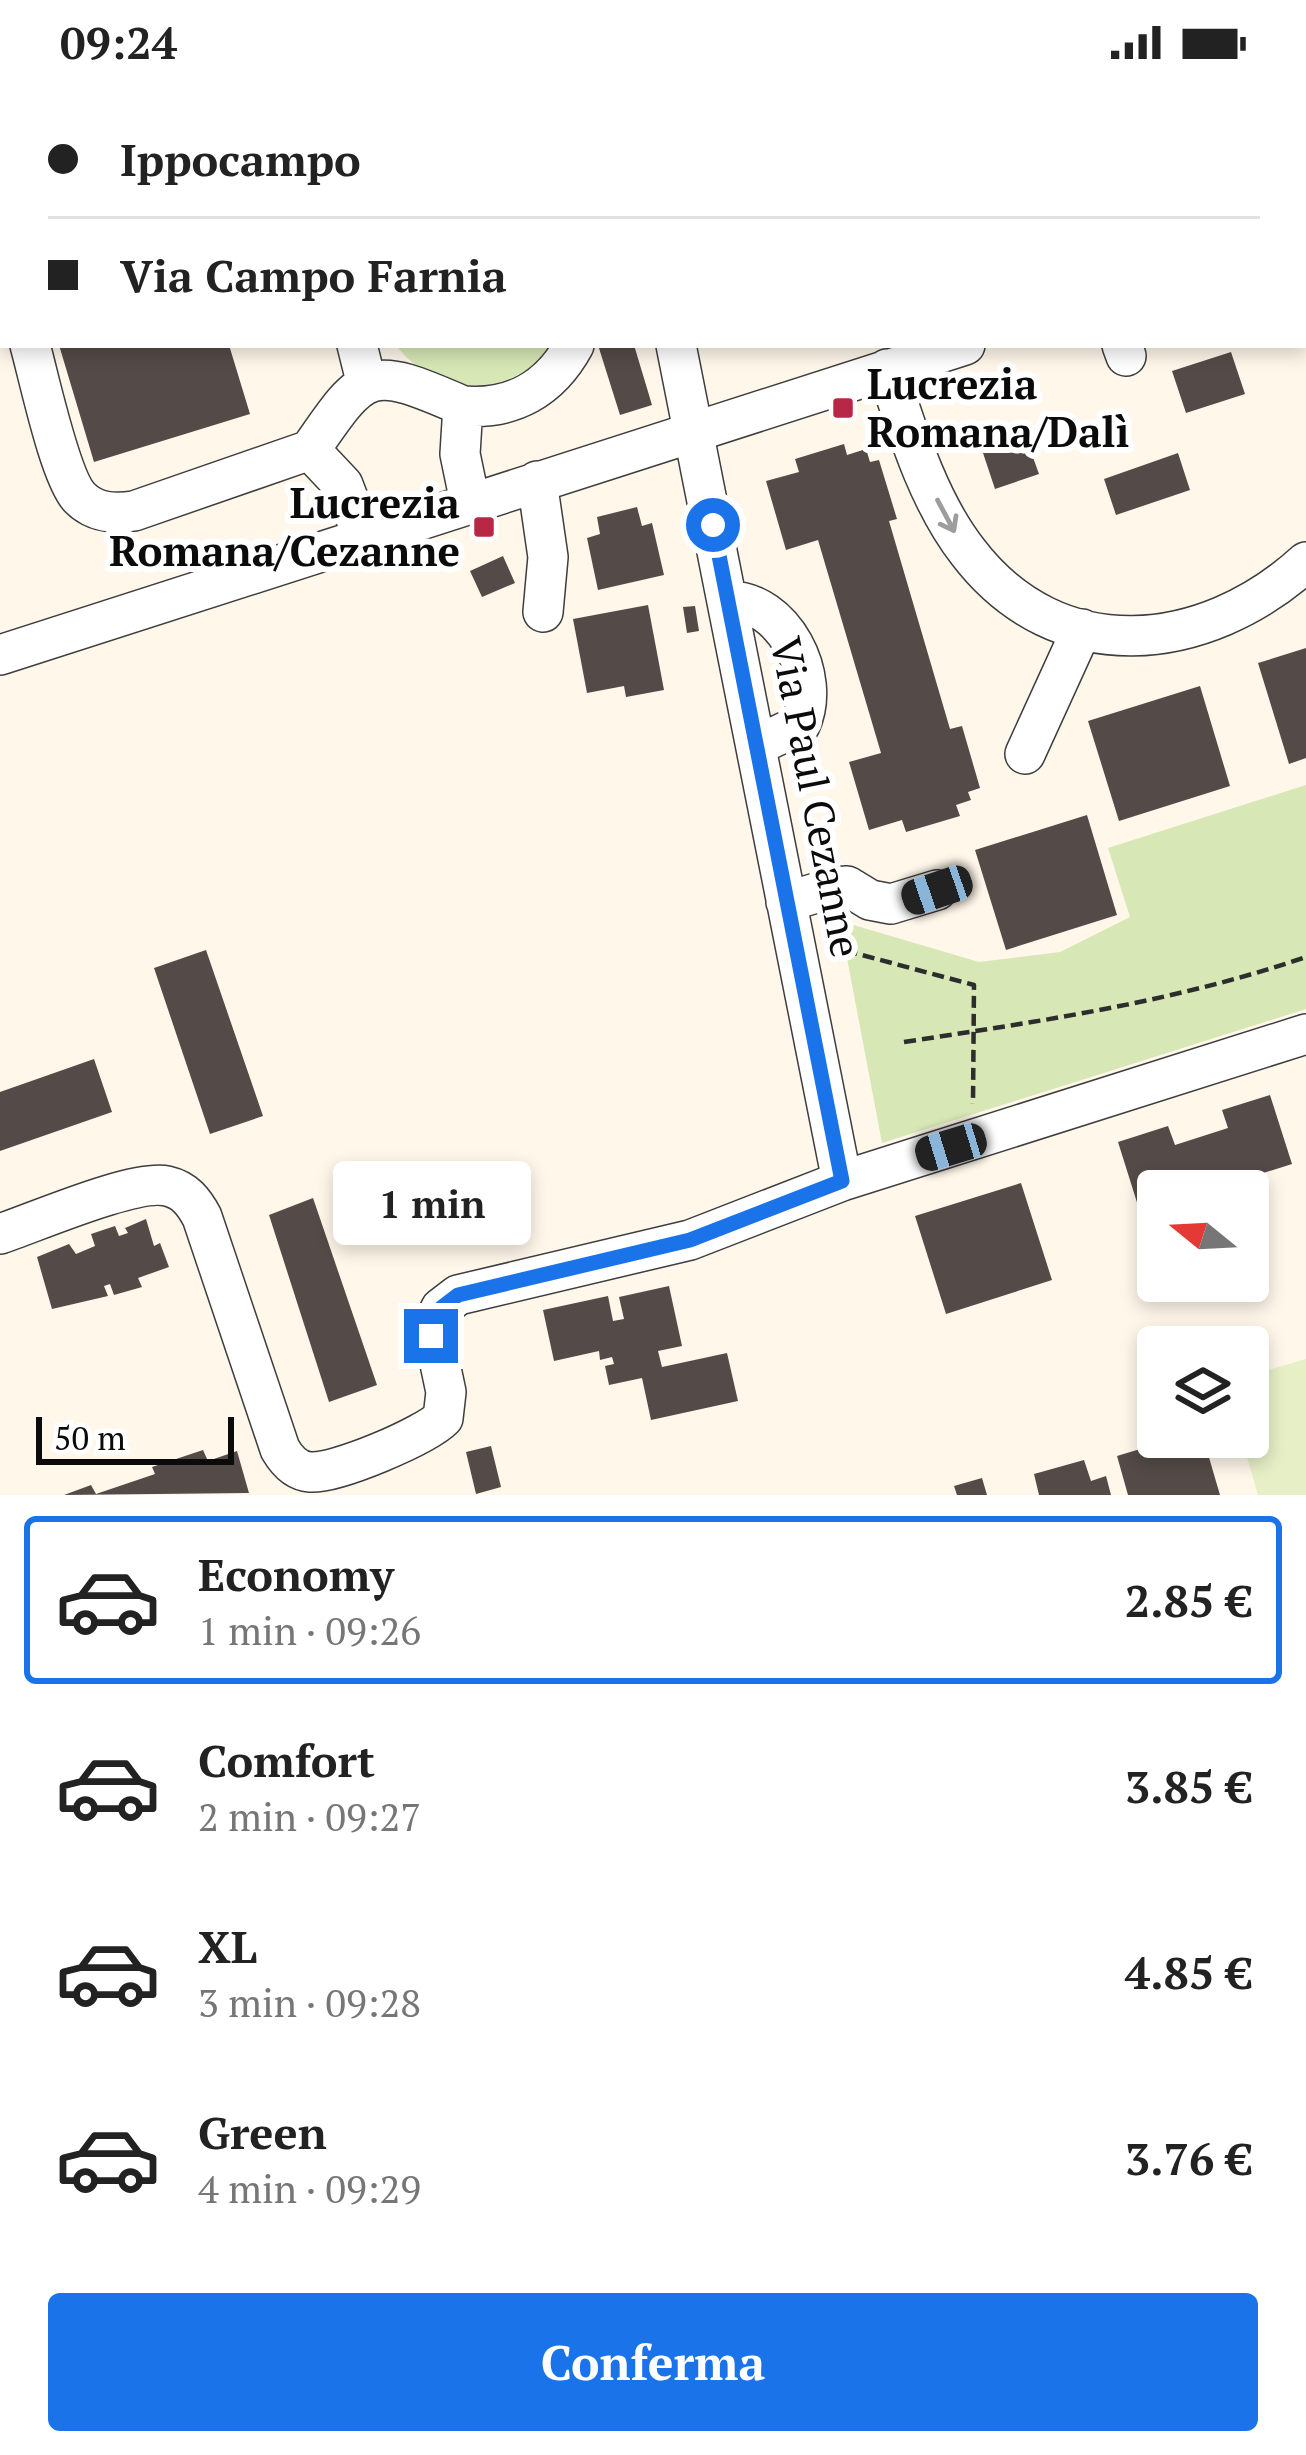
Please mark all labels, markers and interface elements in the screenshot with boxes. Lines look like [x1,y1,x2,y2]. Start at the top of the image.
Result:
text: 09:24 [60,12,177,72]
text: Ippocampo [120,129,361,189]
text: Via Campo Farnia [120,245,507,305]
place label: Lucrezia Romana/Dalì [867,355,1130,459]
marker: Lucrezia Romana/Dalì [830,395,856,421]
place label: Lucrezia Romana/Cezanne [109,474,460,578]
route start [686,498,740,552]
one-way arrow [935,498,958,533]
marker: Lucrezia Romana/Cezanne [471,514,497,540]
street label: Via Paul Cezanne [758,632,876,962]
car [897,861,977,919]
car [911,1119,991,1175]
callout: 1 min [332,1162,530,1246]
north arrow [1137,1170,1269,1302]
map controls [1137,1170,1269,1458]
text: 1 min [379,1177,485,1229]
route end [404,1309,458,1363]
button: layers [1137,1326,1269,1458]
scale bar [36,1411,234,1464]
text: 50 m [54,1416,126,1459]
text: Economy [198,1544,394,1604]
icon: car [54,1546,162,1654]
text: 2.85 € [1125,1570,1252,1630]
text: 1 min · 09:26 [198,1604,421,1656]
text: Comfort [198,1730,375,1790]
icon: car [54,1732,162,1840]
text: 3.85 € [1125,1756,1252,1816]
text: 2 min · 09:27 [198,1790,421,1842]
text: XL [198,1916,257,1976]
icon: car [54,1918,162,2026]
text: 4.85 € [1125,1942,1252,2002]
text: 3 min · 09:28 [198,1976,421,2028]
text: Green [198,2102,327,2162]
icon: car [54,2104,162,2212]
text: 3.76 € [1125,2128,1252,2188]
text: 4 min · 09:29 [198,2162,421,2214]
button: Conferma [48,2293,1258,2431]

